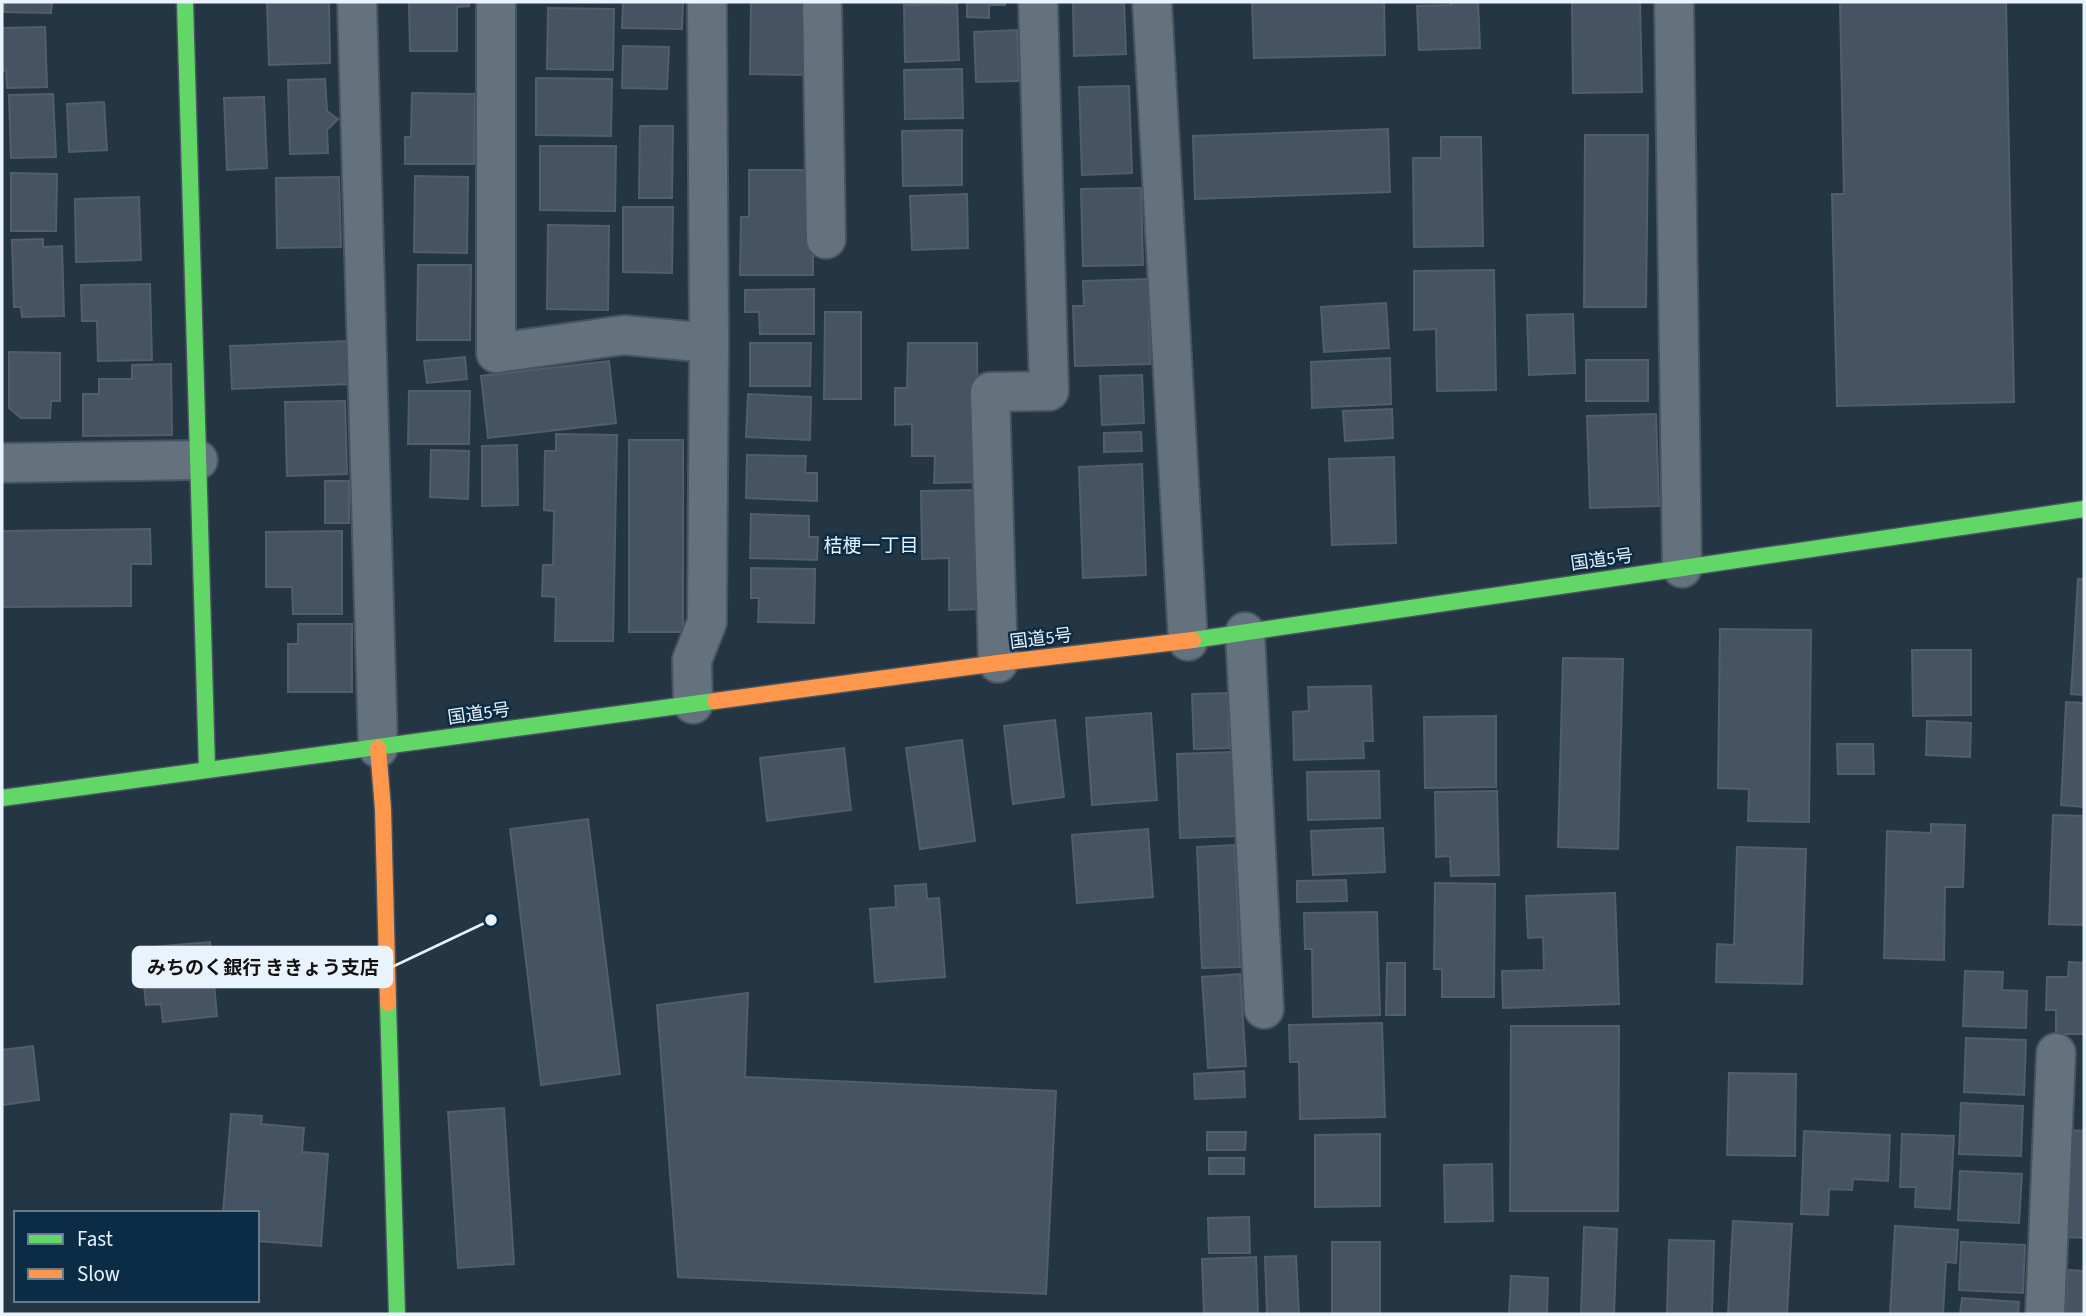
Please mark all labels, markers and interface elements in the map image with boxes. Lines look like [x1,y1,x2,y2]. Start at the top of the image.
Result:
district label: 桔梗一丁目 [823,533,919,560]
street label: 国道5号 [1569,543,1635,577]
street label: 国道5号 [1008,623,1074,655]
street label: 国道5号 [446,697,512,731]
callout: みちのく銀行 ききょう支店 [133,947,392,987]
text: みちのく銀行 ききょう支店 [147,955,379,982]
legend [14,1211,259,1302]
text: Fast [77,1224,113,1254]
text: Slow [77,1259,120,1289]

